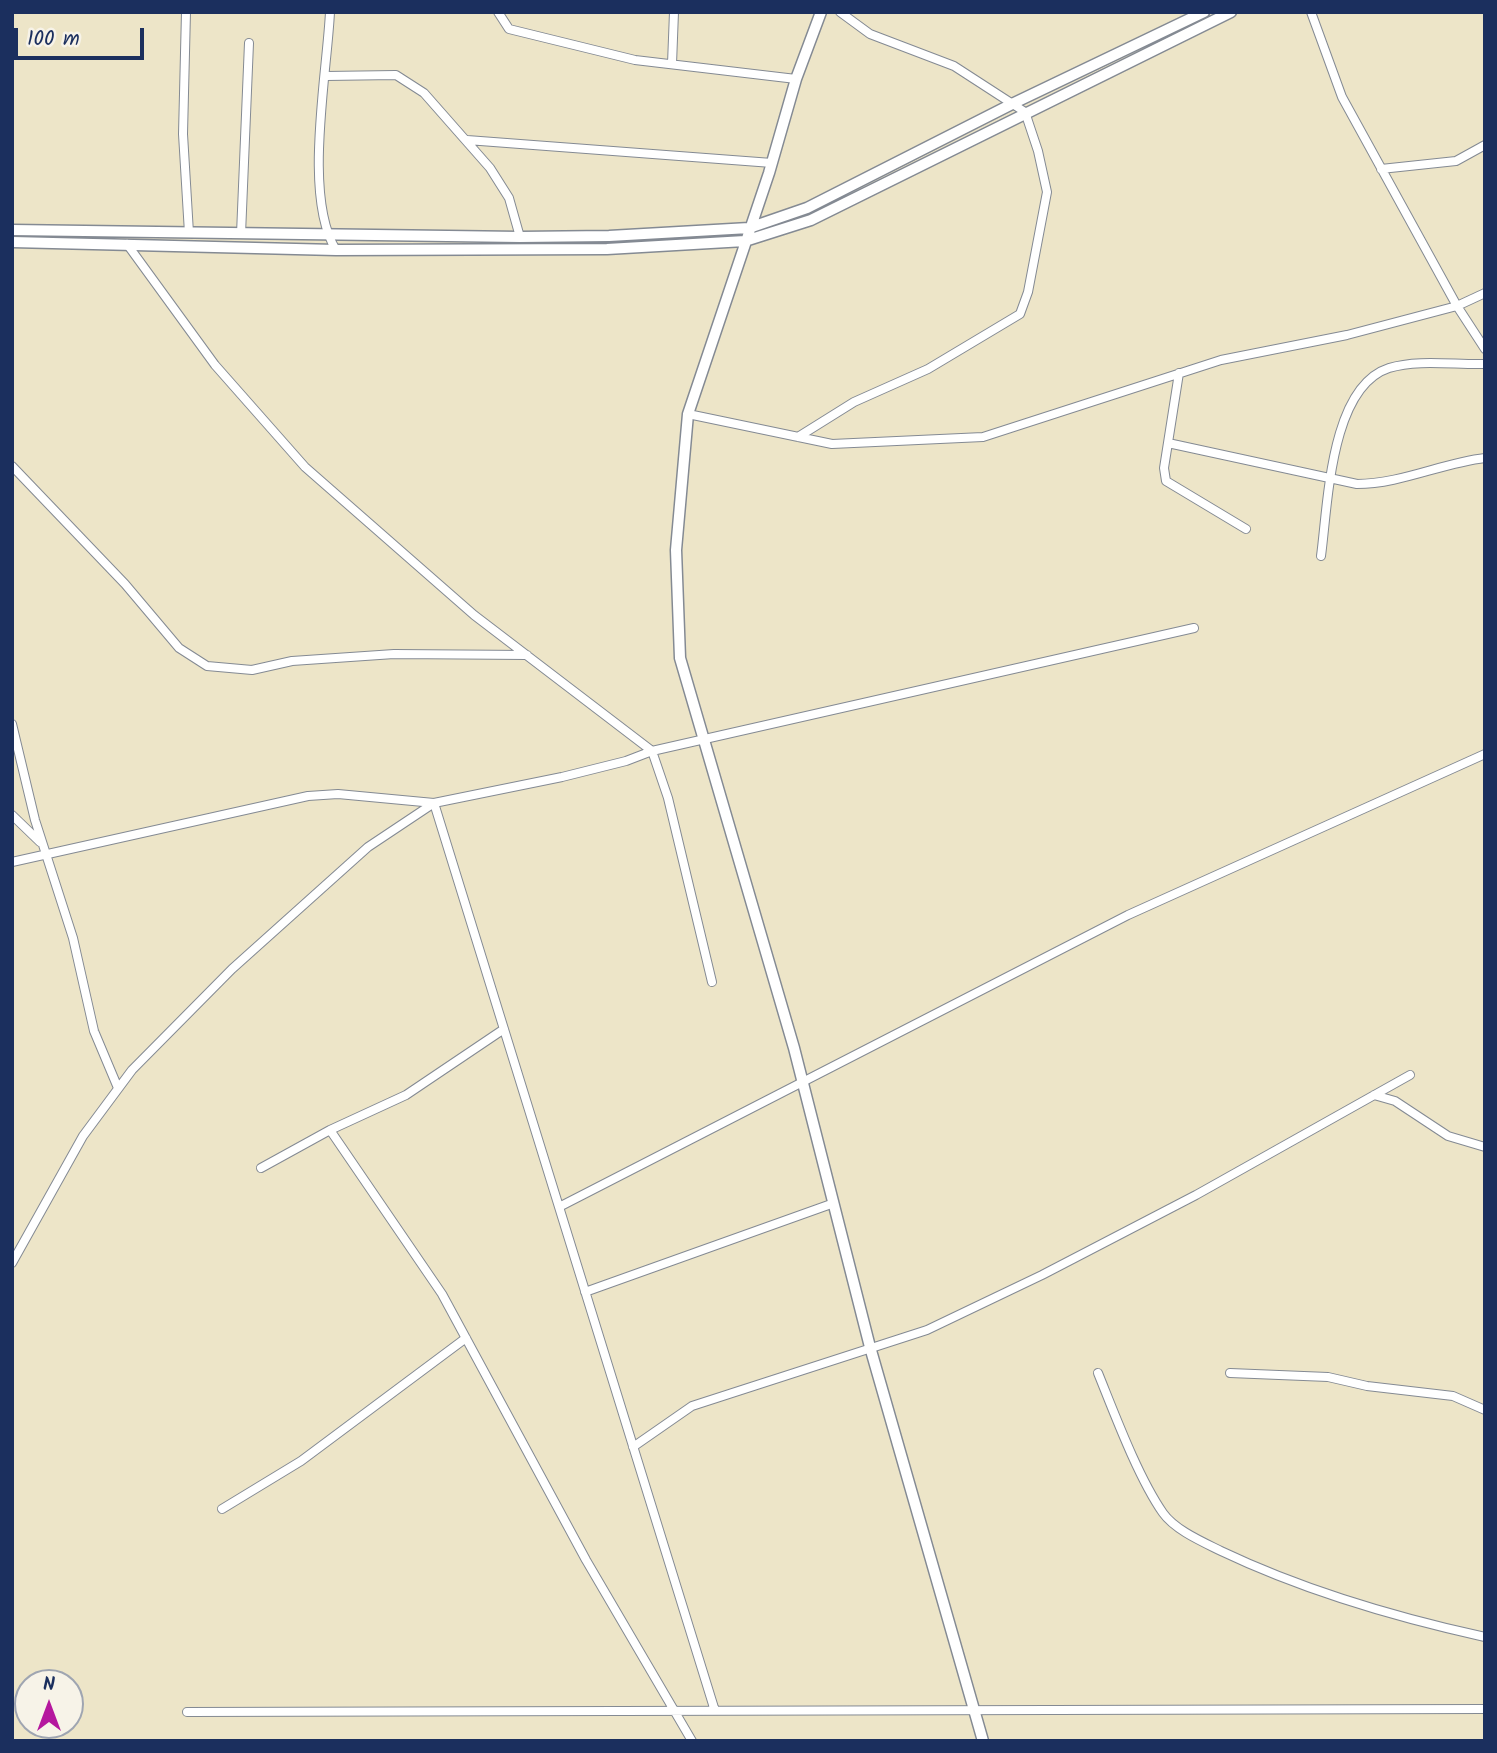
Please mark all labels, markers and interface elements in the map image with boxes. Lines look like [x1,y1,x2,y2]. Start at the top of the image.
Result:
scale bar [18,14,147,58]
text: 100 m [27,23,80,56]
north arrow [14,1669,84,1739]
text: N [43,1670,55,1700]

